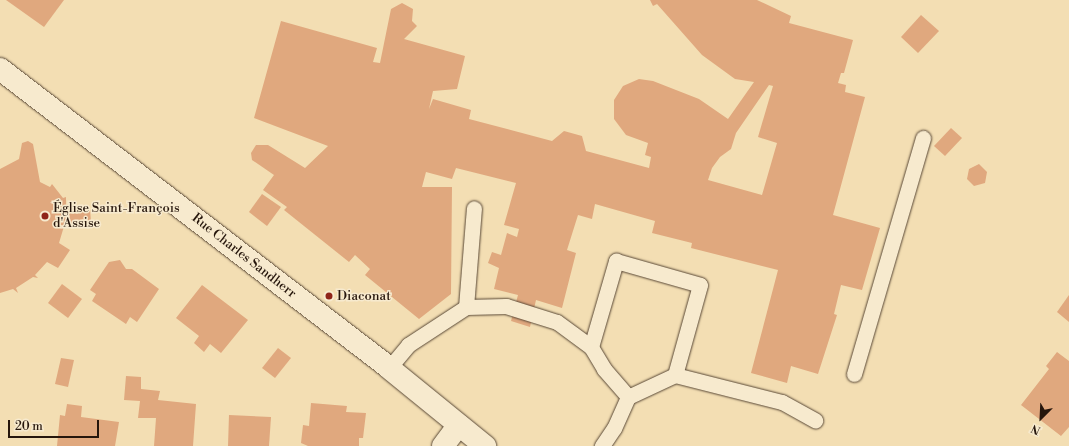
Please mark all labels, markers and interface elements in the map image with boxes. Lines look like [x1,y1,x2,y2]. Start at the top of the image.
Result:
place label: Église Saint-François d'Assise [53,201,180,232]
street label: Rue Charles Sandherr [189,210,299,302]
marker: Église Saint-François d'Assise [40,211,50,221]
place label: Diaconat [337,288,391,304]
marker: Diaconat [324,291,334,301]
north arrow [1021,398,1061,438]
scale bar [10,412,101,438]
text: 20 m [15,419,43,434]
text: N [1029,421,1043,437]

